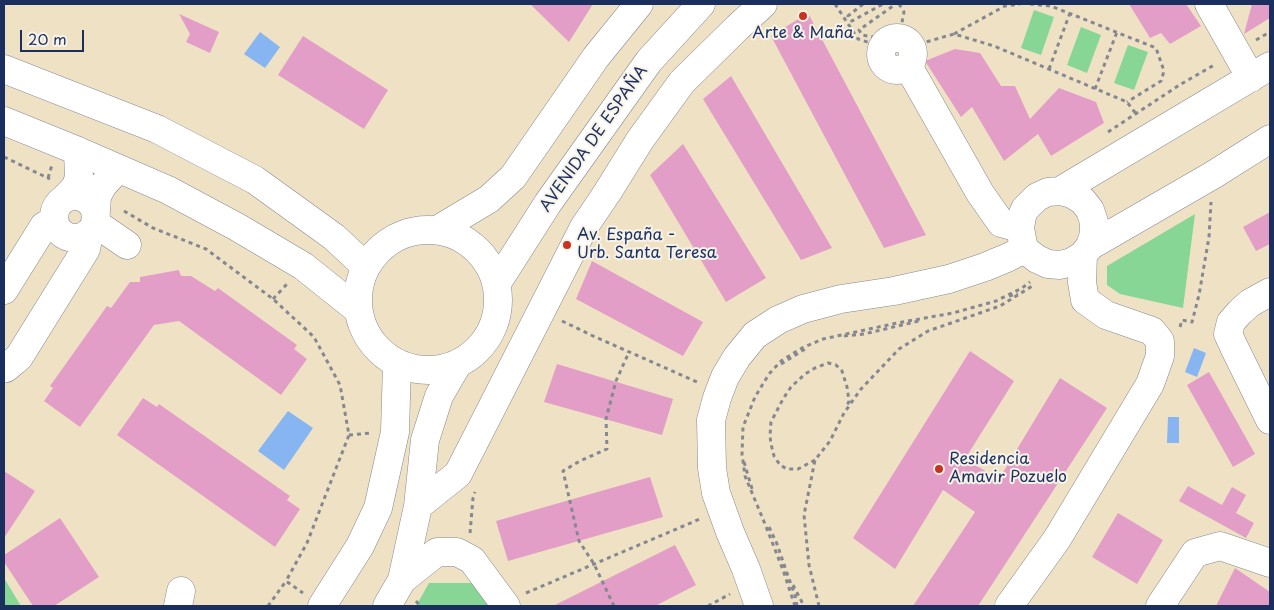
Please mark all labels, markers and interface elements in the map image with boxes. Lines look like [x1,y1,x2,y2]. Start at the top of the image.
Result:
marker: Arte & Maña [797,10,809,22]
scale bar [22,20,86,52]
place label: Arte & Maña [752,24,854,44]
text: 20 m [28,27,67,50]
street label: AVENIDA DE ESPAÑA [536,62,652,216]
place label: Av. España - Urb. Santa Teresa [577,226,717,264]
marker: Av. España - Urb. Santa Teresa [561,239,573,251]
place label: Residencia Amavir Pozuelo [949,450,1067,488]
marker: Residencia Amavir Pozuelo [933,463,945,475]

